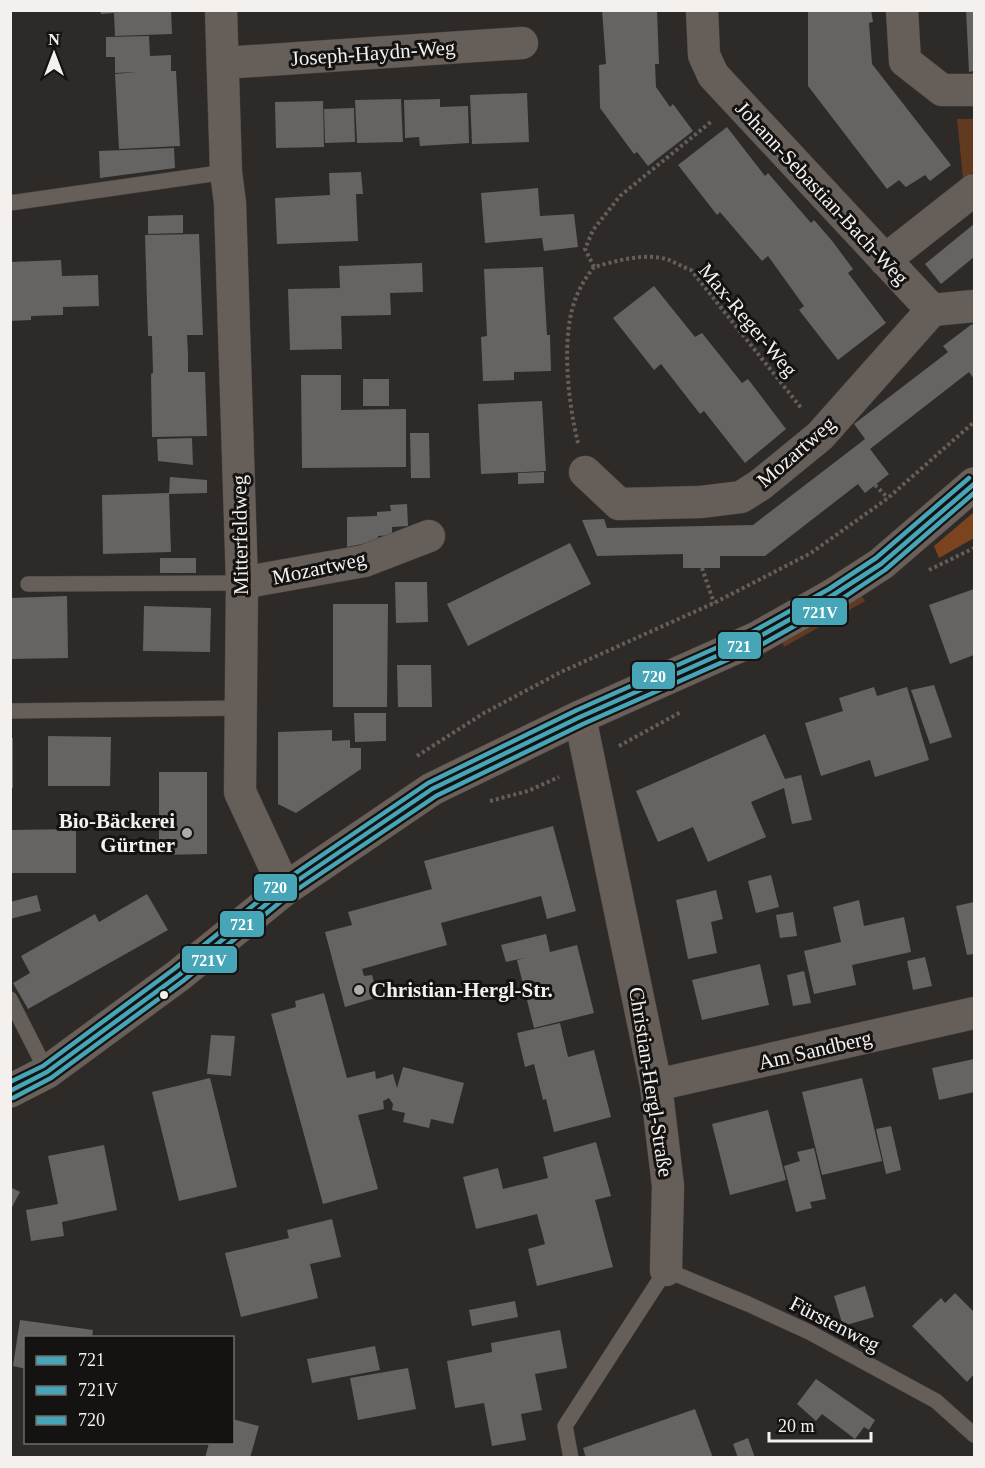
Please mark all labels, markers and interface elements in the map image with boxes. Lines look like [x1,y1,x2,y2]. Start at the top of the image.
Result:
north arrow [24,24,84,84]
text: N [48,31,60,48]
street label: Joseph-Haydn-Weg [290,35,457,71]
street label: Johann-Sebastian-Bach-Weg [731,96,914,290]
street label: Max-Reger-Weg [694,259,803,382]
street label: Mozartweg [752,411,840,492]
street label: Mitterfeldweg [227,474,253,595]
street label: Mozartweg [270,546,369,590]
line badge: 721V [791,597,848,626]
text: 721V [802,604,838,621]
line badge: 721 [717,631,762,660]
text: 721 [727,638,751,655]
line badge: 720 [631,661,676,690]
text: 720 [642,668,666,685]
place label: Bio-Bäckerei Gürtner [59,809,175,857]
marker: Bio-Bäckerei Gürtner [180,826,194,840]
line badge: 720 [253,873,298,902]
text: 720 [263,879,287,896]
line badge: 721 [219,910,265,938]
text: 721 [230,916,254,933]
line badge: 721V [181,945,238,974]
text: 721V [191,952,227,969]
place label: Christian-Hergl-Str. [371,978,553,1002]
marker: Christian-Hergl-Str. [352,983,366,997]
street label: Christian-Hergl-Straße [624,985,678,1179]
unlabelled marker [158,989,170,1001]
street label: Am Sandberg [756,1025,875,1075]
street label: Fürstenweg [786,1291,885,1357]
legend [24,1336,234,1444]
text: 721 [78,1350,105,1370]
text: 721V [78,1380,118,1400]
scale bar [769,1405,871,1443]
text: 720 [78,1410,105,1430]
text: 20 m [778,1416,815,1436]

